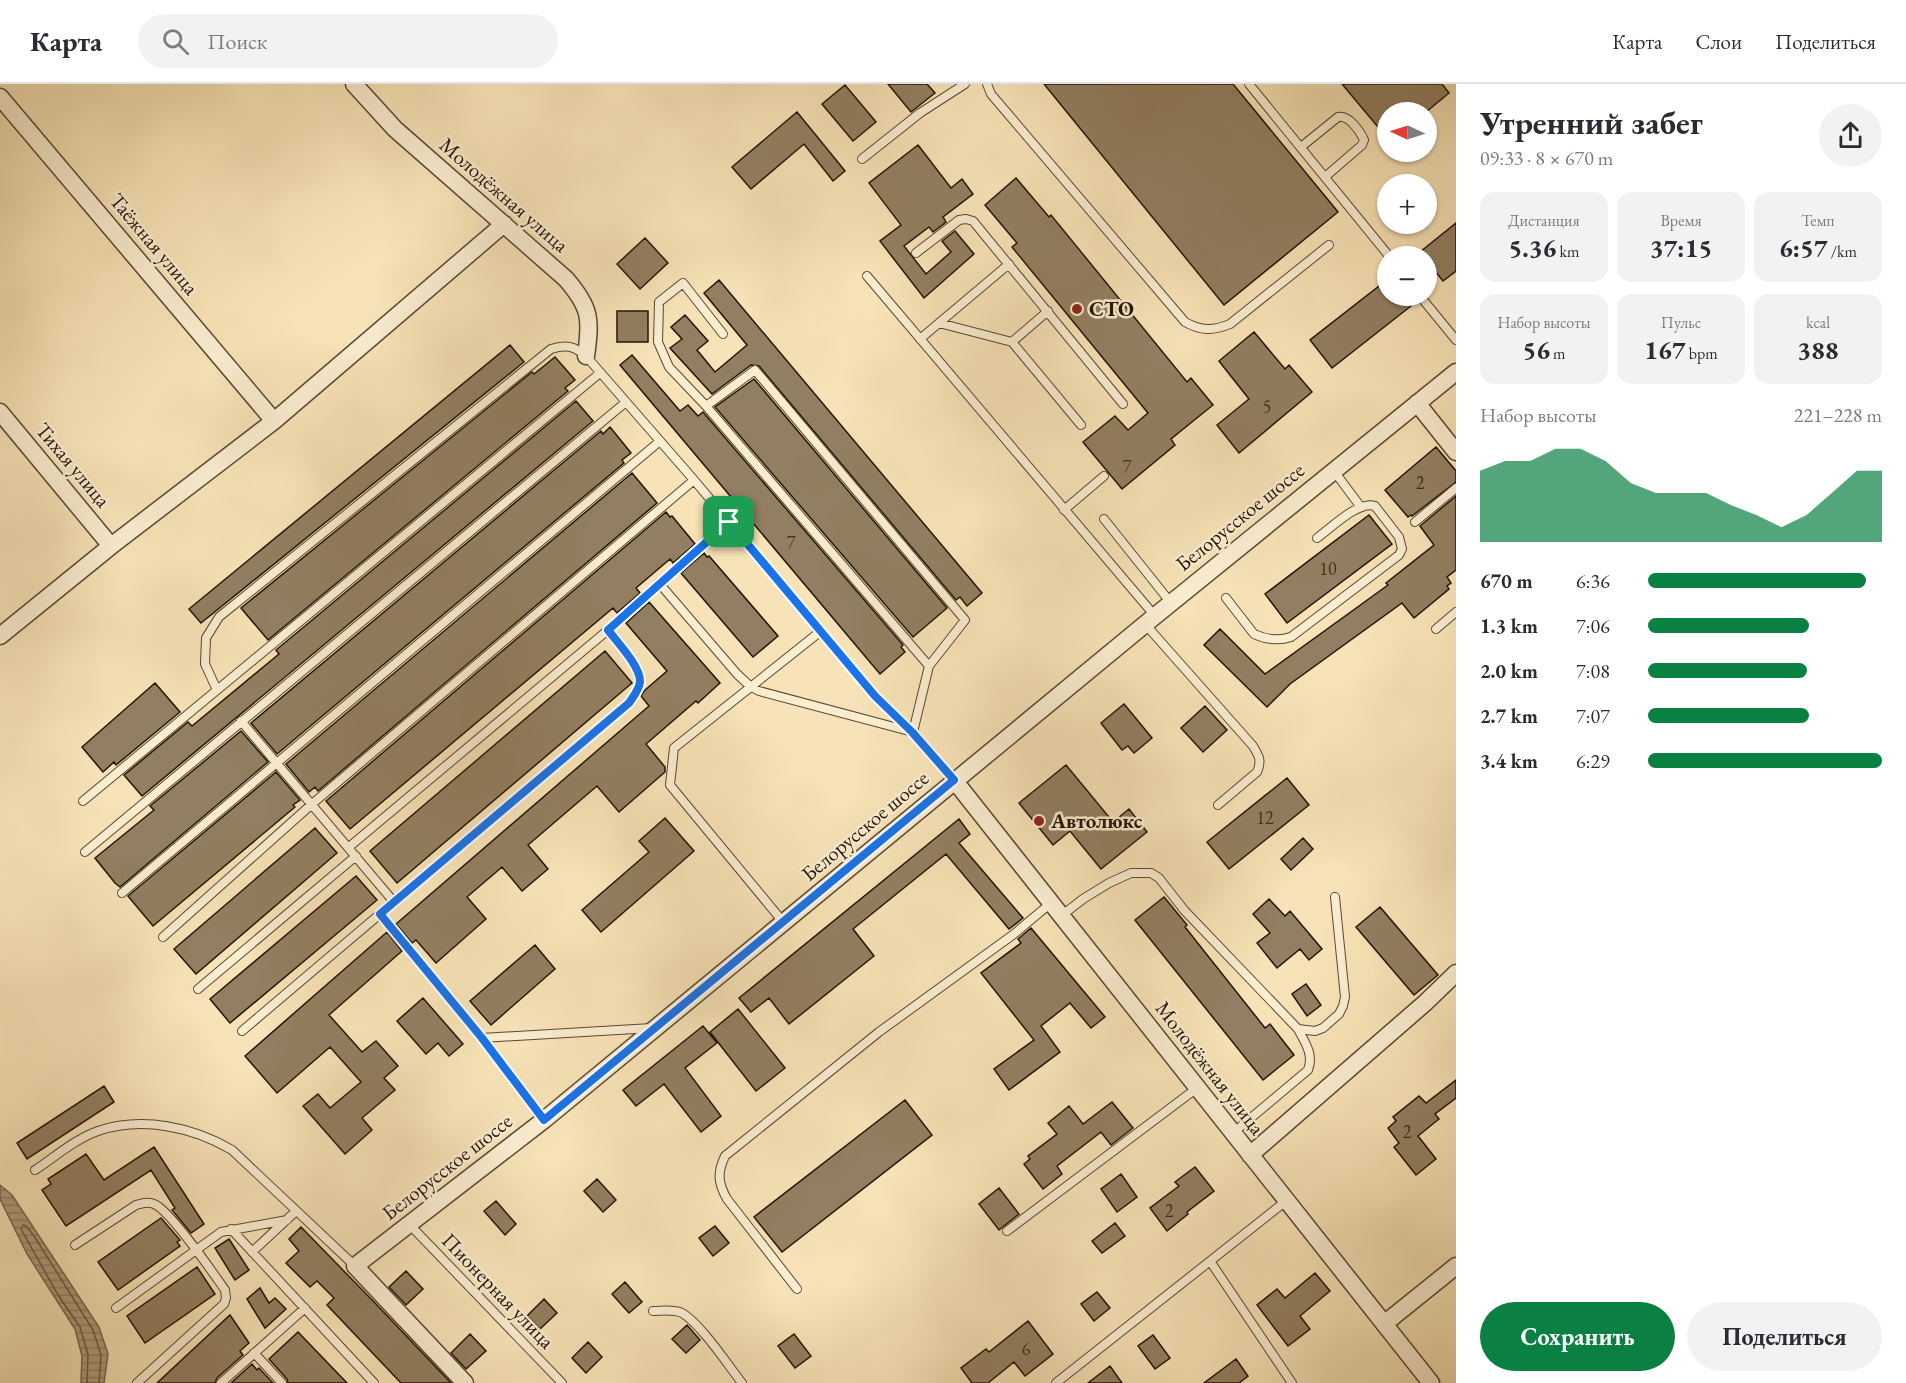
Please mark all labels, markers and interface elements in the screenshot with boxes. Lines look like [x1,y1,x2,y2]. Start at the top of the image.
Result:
search box [138,14,558,68]
text: Карта [30,23,102,59]
icon: search [159,25,192,58]
text: Поиск [207,27,267,56]
text: Карта [1612,28,1662,55]
text: Слои [1695,28,1742,55]
text: Поделиться [1775,28,1876,55]
text: Утренний забег [1480,101,1703,144]
north arrow [1377,102,1437,162]
map controls [1377,102,1437,306]
button: share [1819,104,1882,167]
street label: Молодёжная улица [434,131,575,259]
text: 09:33 · 8 × 670 m [1480,145,1613,171]
button: + [1377,174,1437,234]
street label: Таёжная улица [104,187,205,301]
text: Дистанция [1508,210,1580,231]
text: Время [1660,210,1702,231]
text: Темп [1801,210,1835,231]
text: 5.36 [1509,231,1556,265]
text: 37:15 [1650,231,1712,265]
text: 6:57 [1779,231,1828,265]
text: km [1556,241,1579,262]
text: /km [1828,241,1857,262]
button: − [1377,246,1437,306]
place label: СТО [1089,295,1134,322]
marker: СТО [1070,302,1084,316]
text: Набор высоты [1497,312,1591,333]
text: Пульс [1661,312,1701,333]
text: kcal [1806,312,1830,333]
text: 56 [1522,333,1550,367]
text: 167 [1644,333,1686,367]
text: 388 [1797,333,1839,367]
text: m [1550,343,1566,364]
text: bpm [1686,343,1718,364]
house number: 5 [1263,395,1271,418]
text: Набор высоты [1480,402,1596,428]
text: 221–228 m [1794,402,1882,428]
street label: Тихая улица [30,417,117,513]
house number: 7 [1123,455,1132,478]
street label: Белорусское шоссе [1170,456,1310,577]
house number: 2 [1416,471,1425,494]
pin [703,496,754,547]
icon: arrive [712,505,745,538]
house number: 7 [787,531,796,554]
house number: 10 [1319,557,1337,580]
text: 670 m [1480,568,1533,594]
text: 6:36 [1576,568,1610,594]
text: 1.3 km [1480,613,1538,639]
text: 7:06 [1576,613,1610,639]
text: 2.0 km [1480,658,1538,684]
text: 7:08 [1576,658,1610,684]
text: 2.7 km [1480,703,1538,729]
text: 7:07 [1576,703,1610,729]
text: 3.4 km [1480,748,1538,774]
text: 6:29 [1576,748,1610,774]
street label: Белорусское шоссе [795,764,934,887]
house number: 12 [1256,806,1274,829]
place label: Автолюкс [1050,807,1143,834]
marker: Автолюкс [1032,814,1046,828]
street label: Молодёжная улица [1150,995,1271,1140]
street label: Белорусское шоссе [376,1107,517,1226]
house number: 2 [1403,1120,1412,1143]
house number: 2 [1165,1199,1174,1222]
street label: Пионерная улица [436,1227,561,1355]
button: Сохранить [1480,1302,1675,1371]
button: Поделиться [1687,1302,1882,1371]
house number: 6 [1022,1337,1031,1360]

